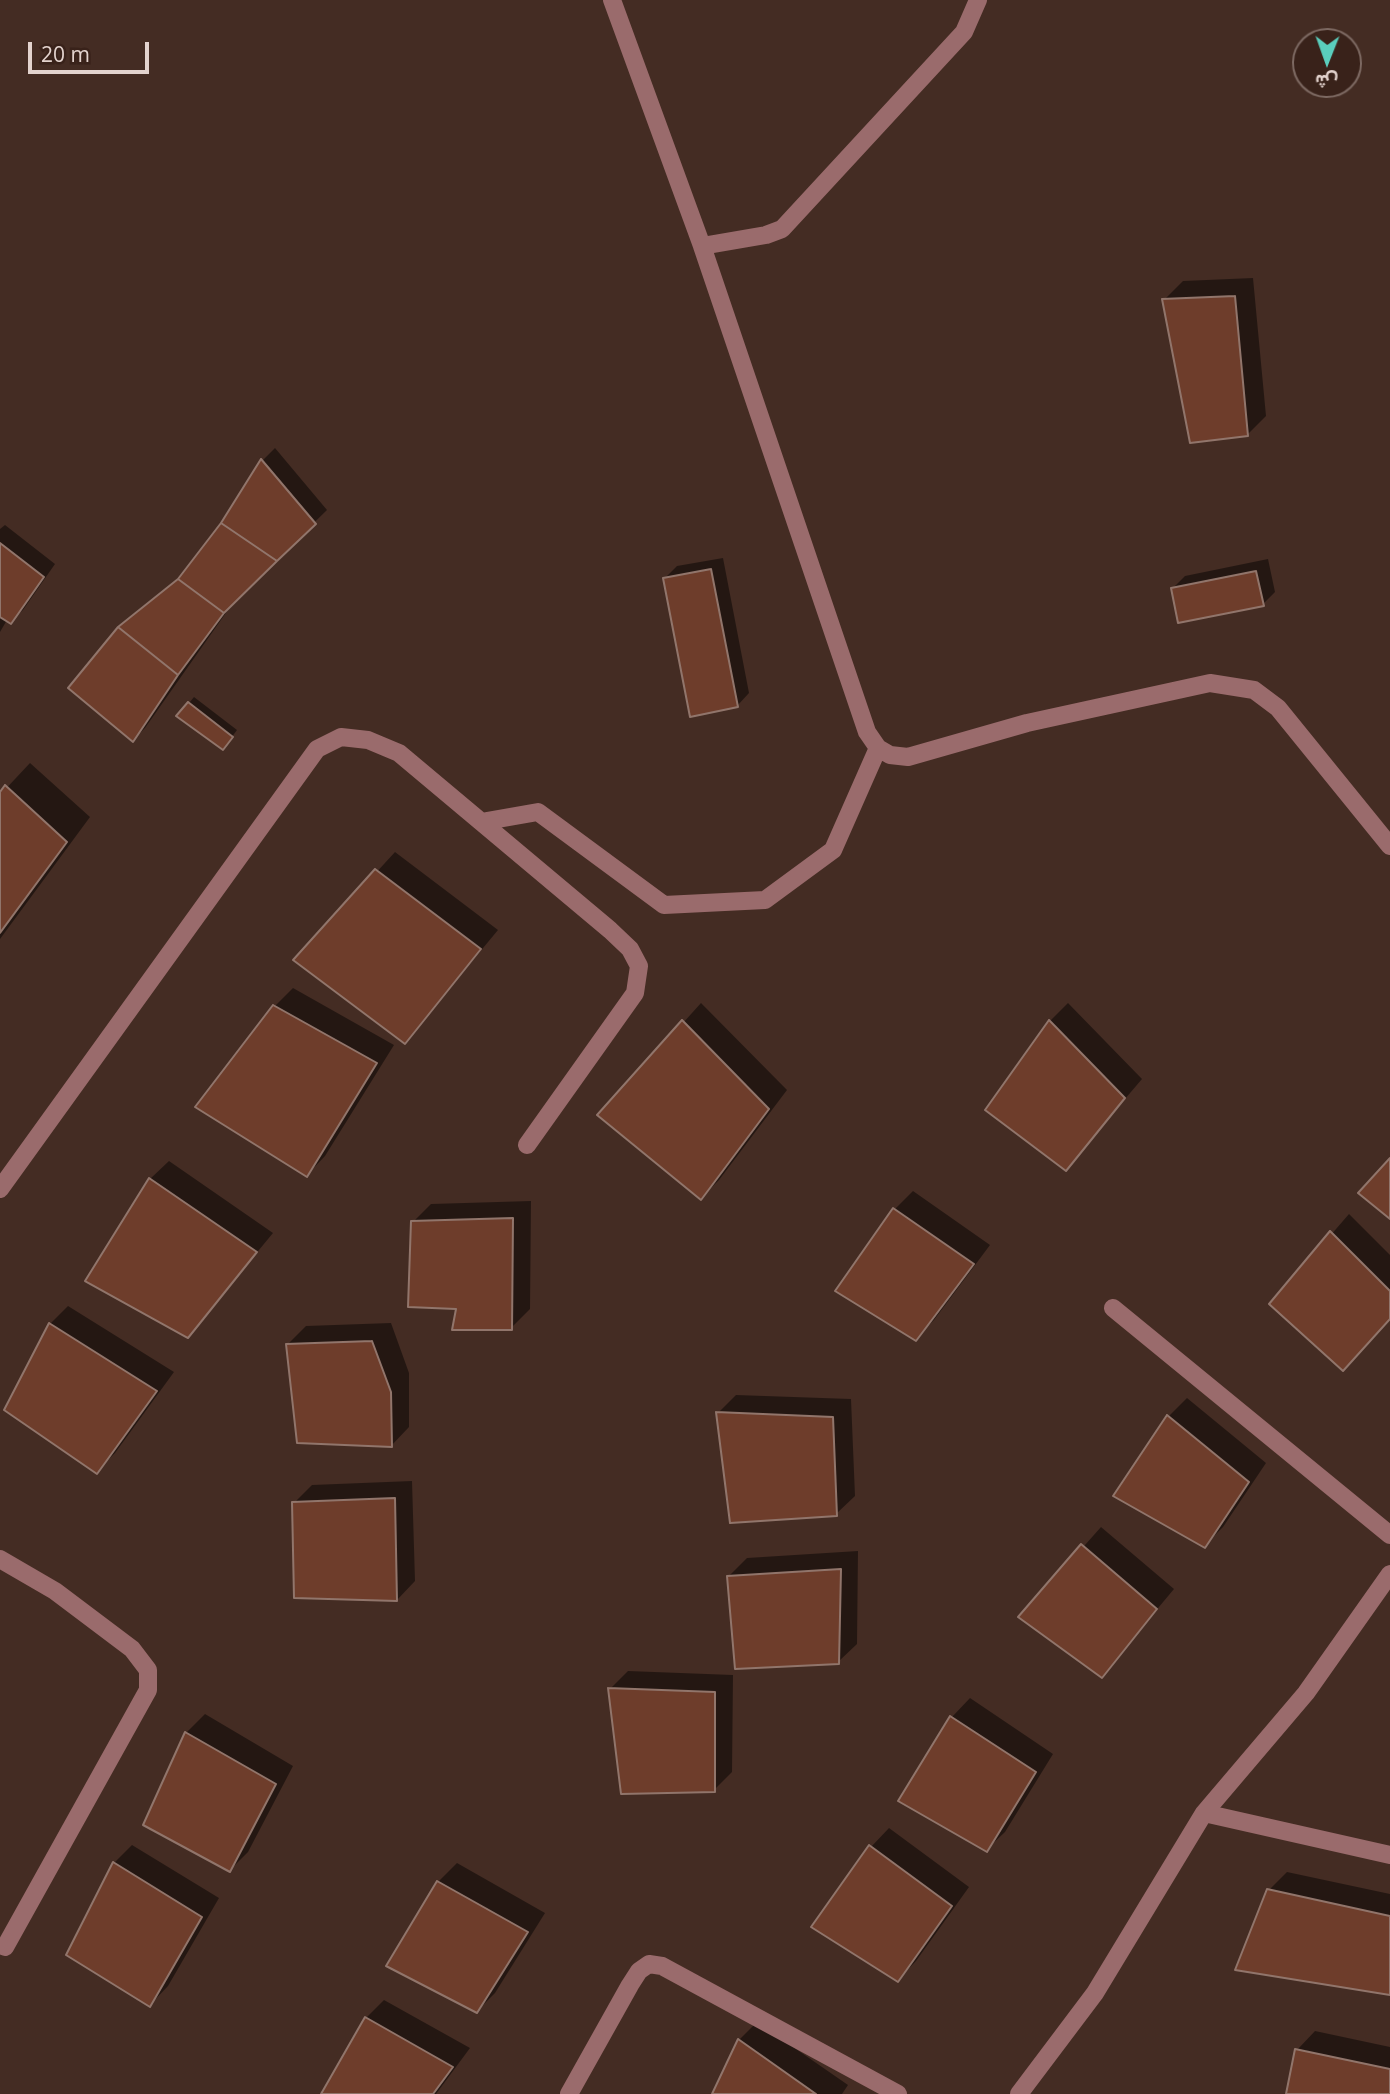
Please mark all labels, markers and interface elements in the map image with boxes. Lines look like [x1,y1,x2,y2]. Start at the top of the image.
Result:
scale bar [32,28,152,72]
north arrow [1292,28,1362,98]
text: 20 m [41,40,90,68]
text: ش [1315,69,1338,95]

